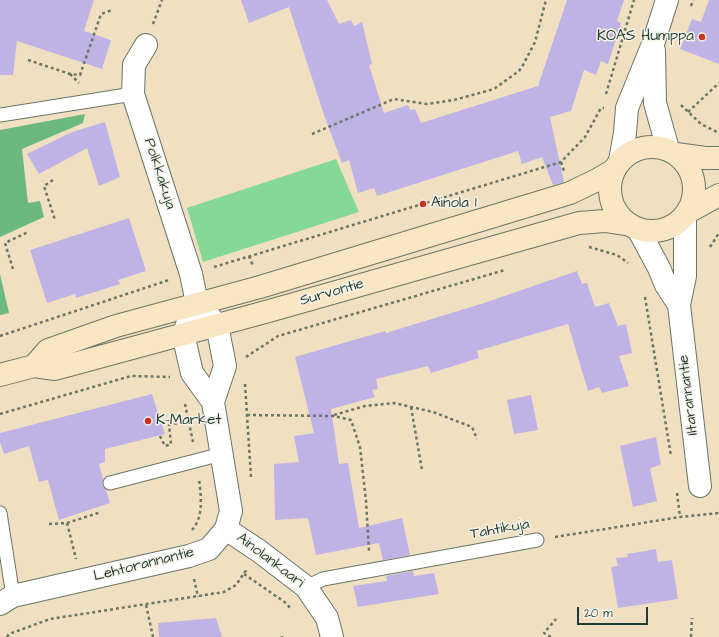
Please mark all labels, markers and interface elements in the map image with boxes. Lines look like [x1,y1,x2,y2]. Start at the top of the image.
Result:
place label: KOAS Humppa [597,28,694,46]
marker: KOAS Humppa [697,32,707,42]
street label: Polkkakuja [139,136,179,212]
place label: Ainola 1 [431,195,477,213]
marker: Ainola 1 [418,199,428,209]
street label: Survontie [298,275,366,311]
street label: Iltarannantie [675,354,703,436]
place label: K-Market [156,412,221,430]
marker: K-Market [143,416,153,426]
street label: Tahtikuja [469,516,531,544]
street label: Ainolankaari [233,530,307,592]
street label: Lehtorannantie [92,544,196,586]
scale bar [579,599,650,625]
text: 20 m [584,605,613,622]

